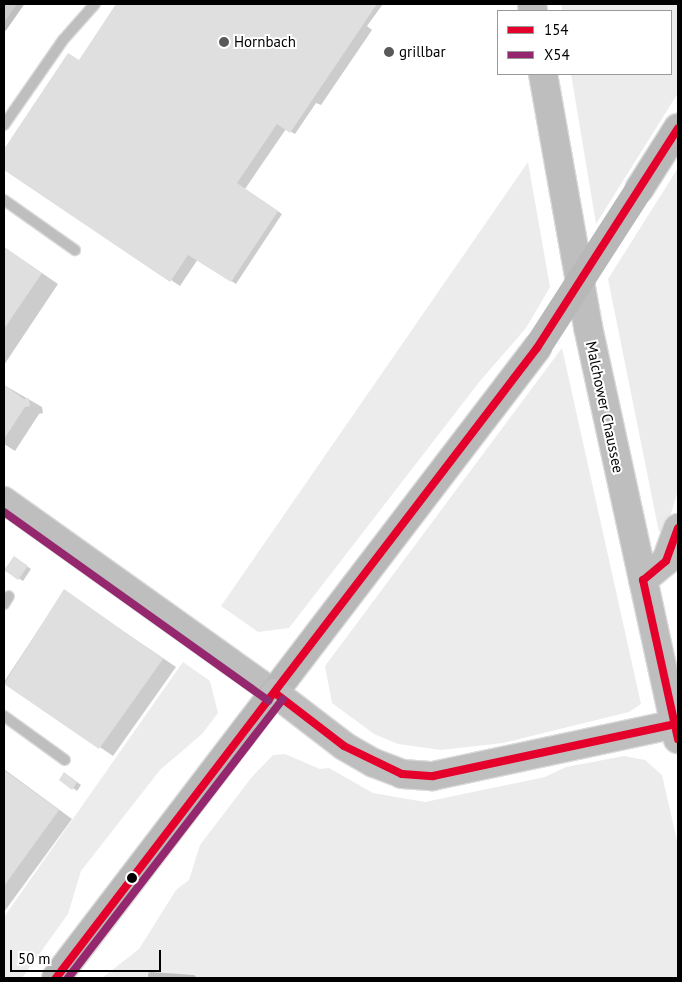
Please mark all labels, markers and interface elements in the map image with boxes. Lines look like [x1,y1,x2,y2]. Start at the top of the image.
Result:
legend [497,10,672,75]
text: 154 [544,20,569,39]
place label: Hornbach [234,33,296,51]
marker: Hornbach [218,36,230,48]
place label: grillbar [399,43,446,61]
text: X54 [544,45,570,64]
marker: grillbar [383,46,395,58]
street label: Malchower Chaussee [582,340,628,474]
unlabelled marker [127,873,137,883]
scale bar [12,940,164,972]
text: 50 m [18,949,51,968]

